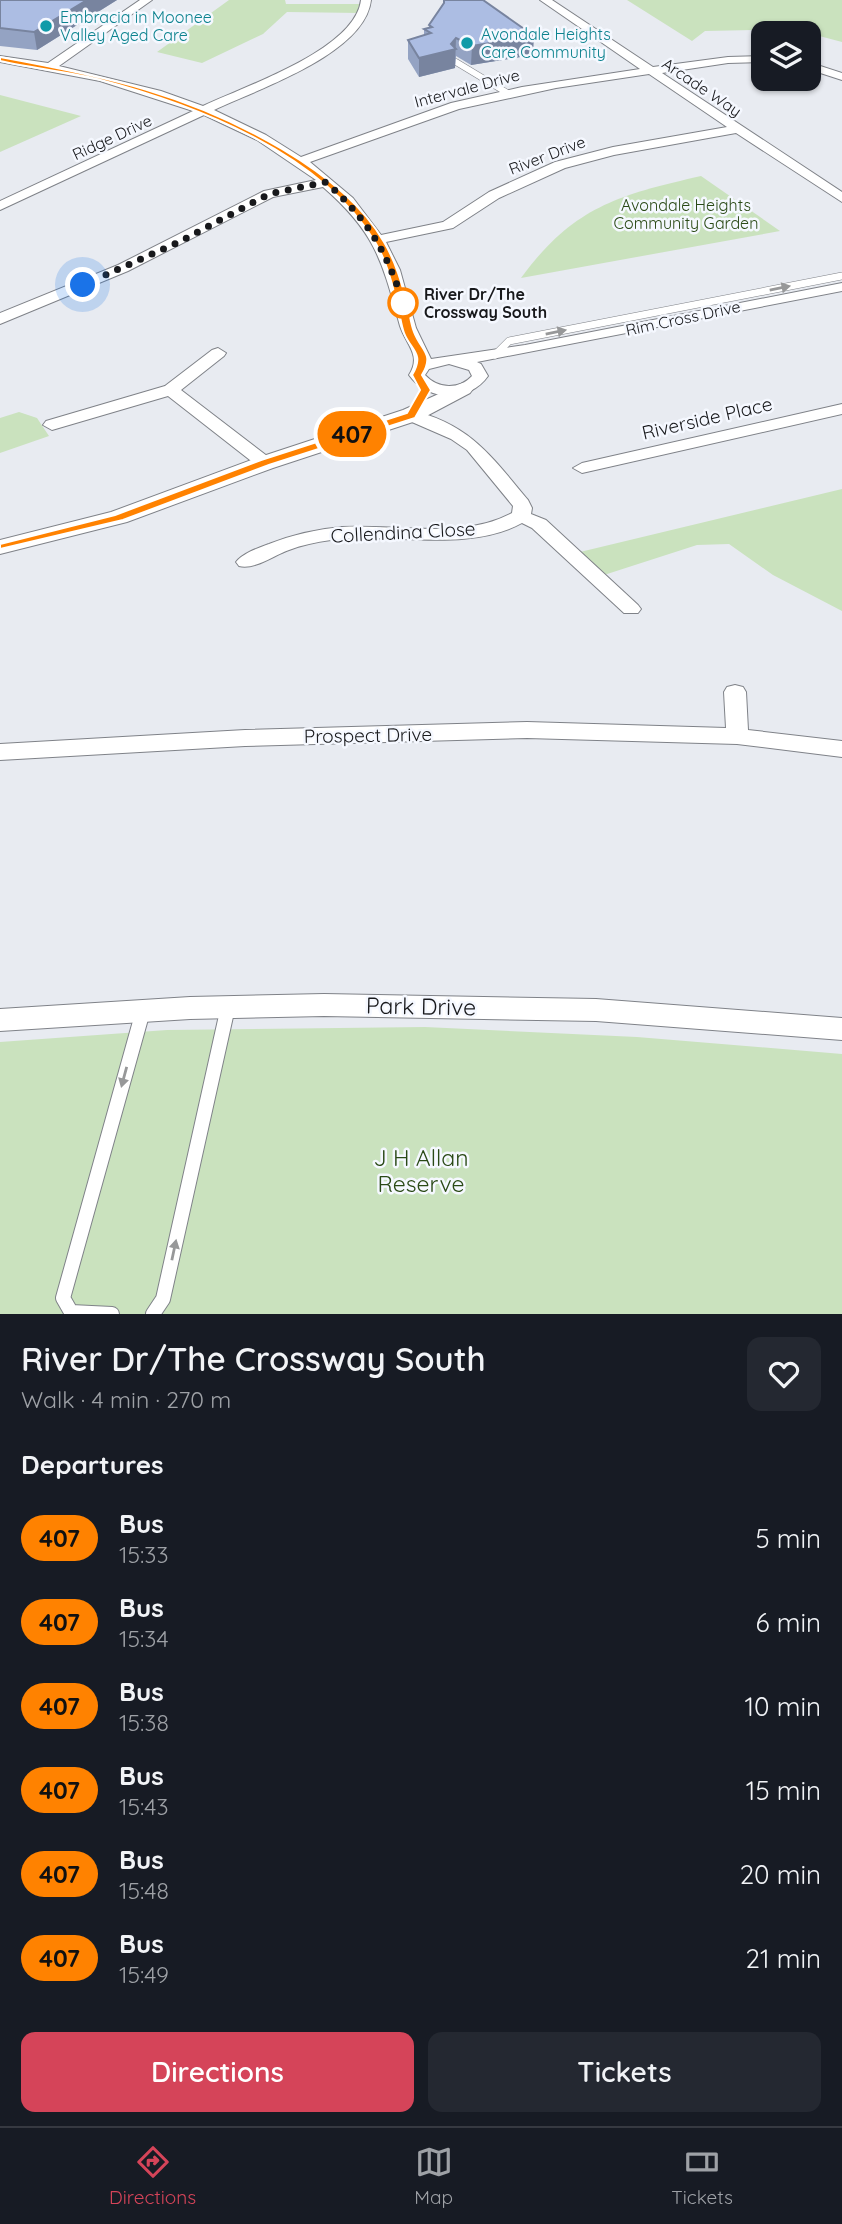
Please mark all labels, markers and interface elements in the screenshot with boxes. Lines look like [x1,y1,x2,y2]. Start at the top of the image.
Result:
place label: Embracia in Moonee Valley Aged Care [60,7,212,45]
marker: Embracia in Moonee Valley Aged Care [38,18,54,34]
map controls [751,21,821,91]
button: layers [751,21,821,91]
place label: Avondale Heights Care Community [481,24,611,62]
marker: Avondale Heights Care Community [459,35,475,51]
street label: Arcade Way [659,53,745,121]
street label: Intervale Drive [412,64,522,112]
street label: Ridge Drive [69,110,155,164]
street label: River Drive [506,131,588,179]
park label: Avondale Heights Community Garden [614,195,758,233]
your location [65,267,100,302]
one-way arrow [769,282,791,293]
place label: River Dr/The Crossway South [424,284,547,322]
marker: River Dr/The Crossway South [388,288,418,318]
street label: Rim Cross Drive [624,296,742,340]
one-way arrow [545,326,567,337]
street label: Riverside Place [639,391,775,445]
line badge: 407 [312,411,392,457]
text: 407 [331,419,373,449]
street label: Collendina Close [330,516,476,548]
street label: Prospect Drive [304,722,432,748]
street label: Park Drive [366,991,476,1021]
one-way arrow [118,1066,129,1088]
park label: J H Allan Reserve [374,1143,468,1198]
one-way arrow [168,1239,179,1261]
button: heart [747,1337,821,1411]
text: River Dr/The Crossway South [21,1338,486,1379]
text: Walk · 4 min · 270 m [21,1385,231,1414]
text: Departures [21,1448,164,1481]
text: Bus [119,1507,164,1540]
text: 5 min [755,1522,821,1555]
text: 407 [39,1523,80,1553]
text: 15:33 [119,1540,168,1569]
text: Bus [119,1591,164,1624]
text: 6 min [756,1606,821,1639]
text: 407 [39,1607,80,1637]
text: 15:34 [119,1624,169,1653]
text: Bus [119,1675,164,1708]
text: 10 min [745,1690,821,1723]
text: 407 [39,1691,80,1721]
text: 15:38 [119,1708,169,1737]
text: Bus [119,1759,164,1792]
text: 15 min [746,1774,821,1807]
text: 407 [39,1775,80,1805]
text: 15:43 [119,1792,169,1821]
text: Bus [119,1843,164,1876]
text: 20 min [740,1858,821,1891]
text: 407 [39,1859,80,1889]
text: 15:48 [119,1876,169,1905]
text: Bus [119,1927,164,1960]
text: 21 min [746,1942,821,1975]
text: 407 [39,1943,80,1973]
text: 15:49 [119,1960,169,1989]
button: Directions [21,2032,414,2112]
button: Tickets [428,2032,821,2112]
tab: Directions [109,2143,196,2209]
tab: Map [414,2143,453,2209]
tab: Tickets [671,2143,733,2209]

